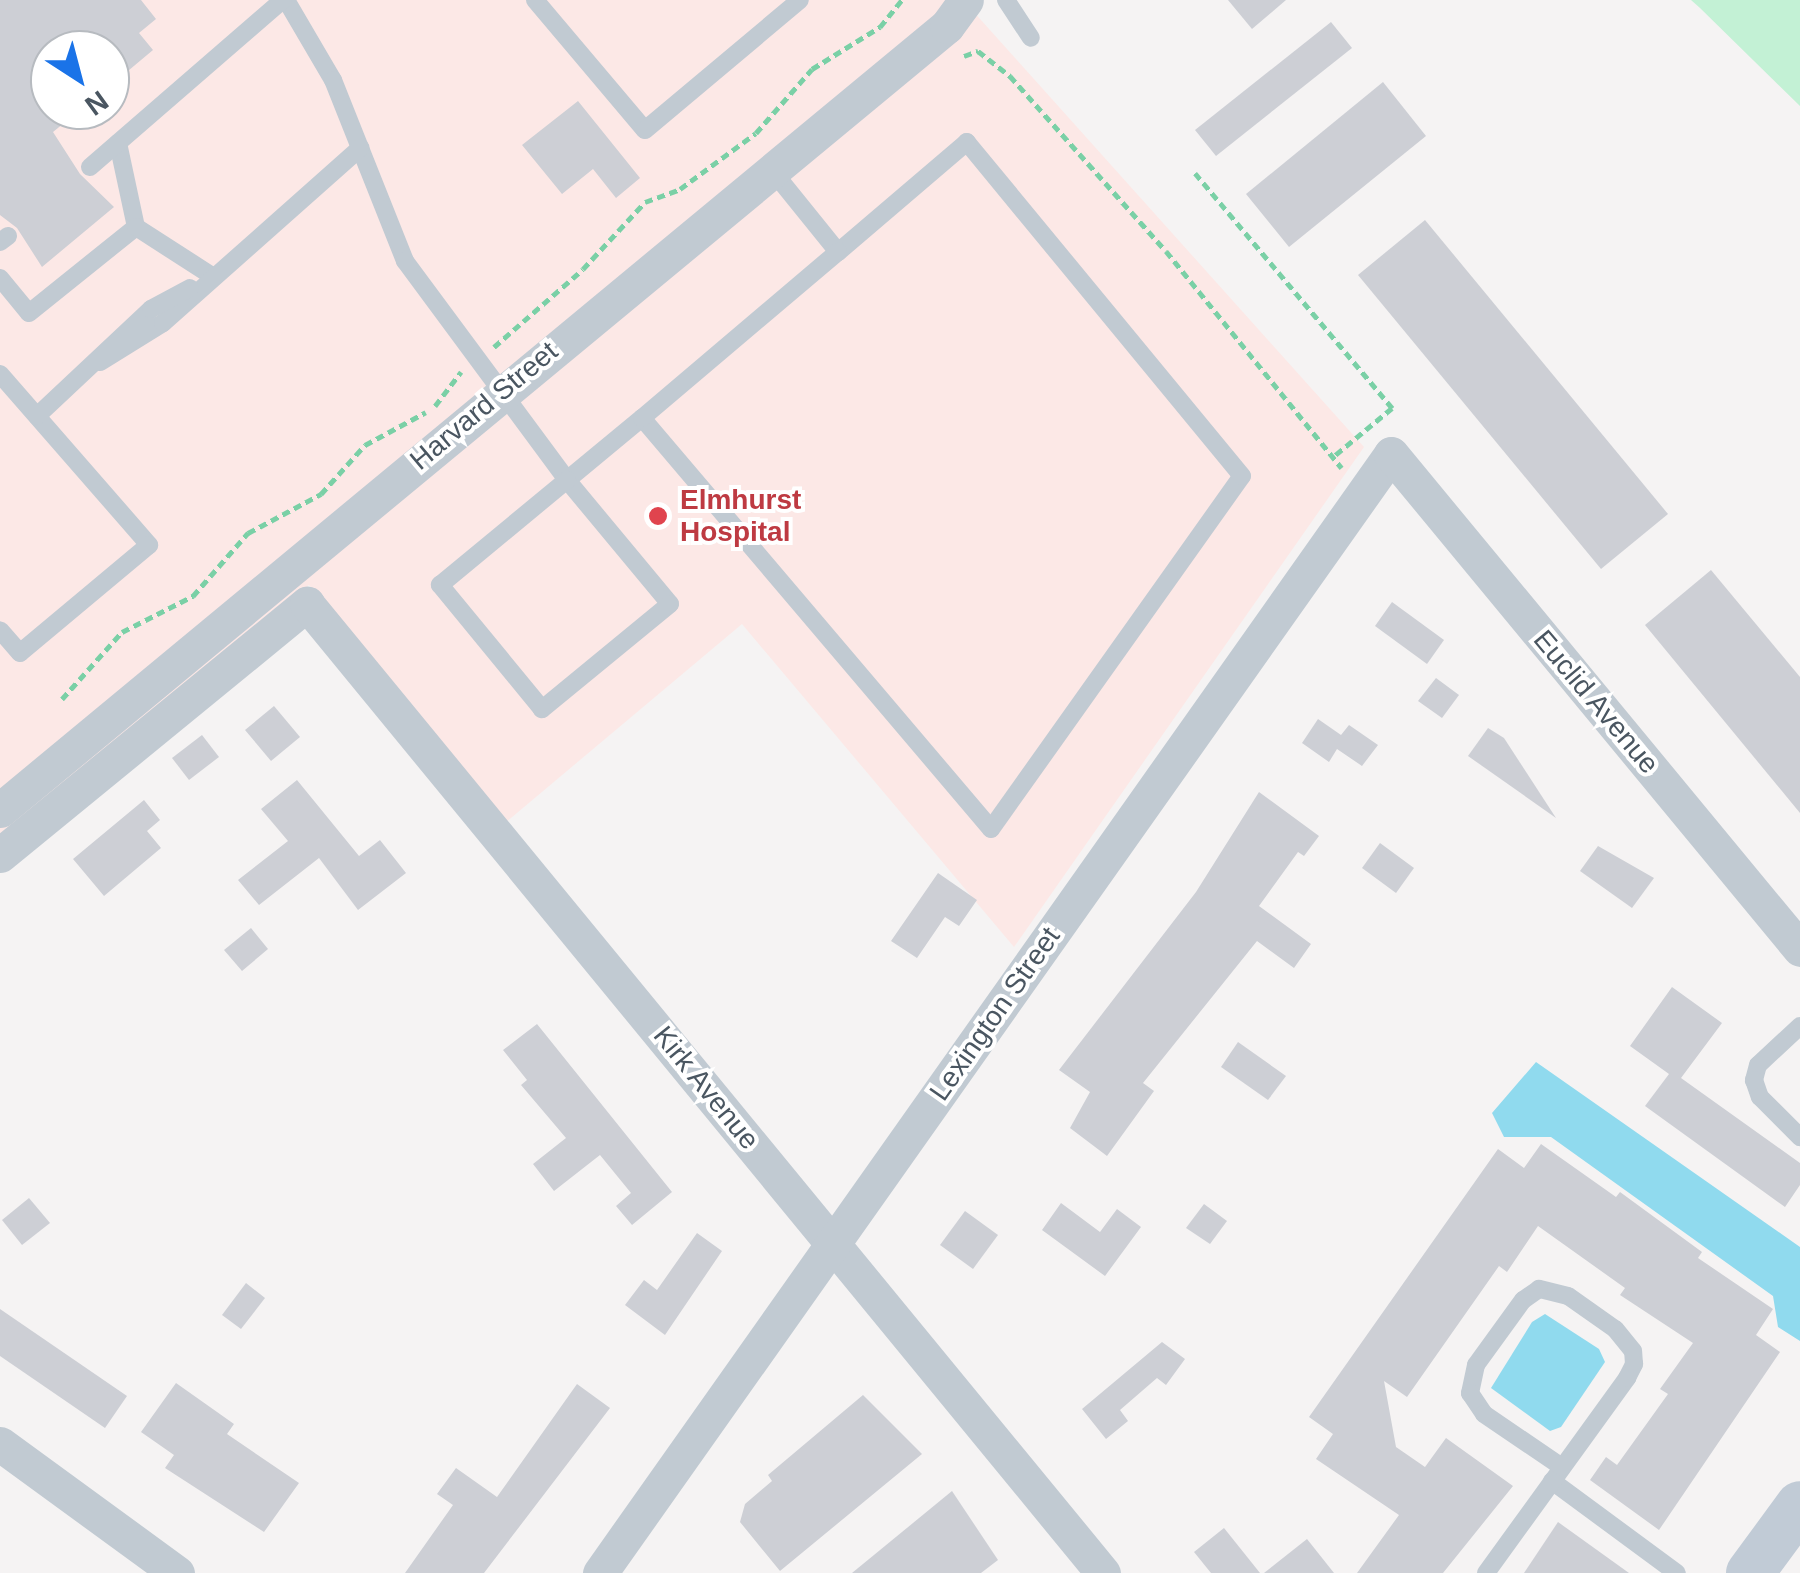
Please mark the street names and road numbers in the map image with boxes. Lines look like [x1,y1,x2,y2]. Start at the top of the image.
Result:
street label: Harvard Street [403,335,565,477]
street label: Euclid Avenue [1526,623,1666,781]
street label: Lexington Street [923,921,1067,1107]
street label: Kirk Avenue [646,1019,766,1157]

